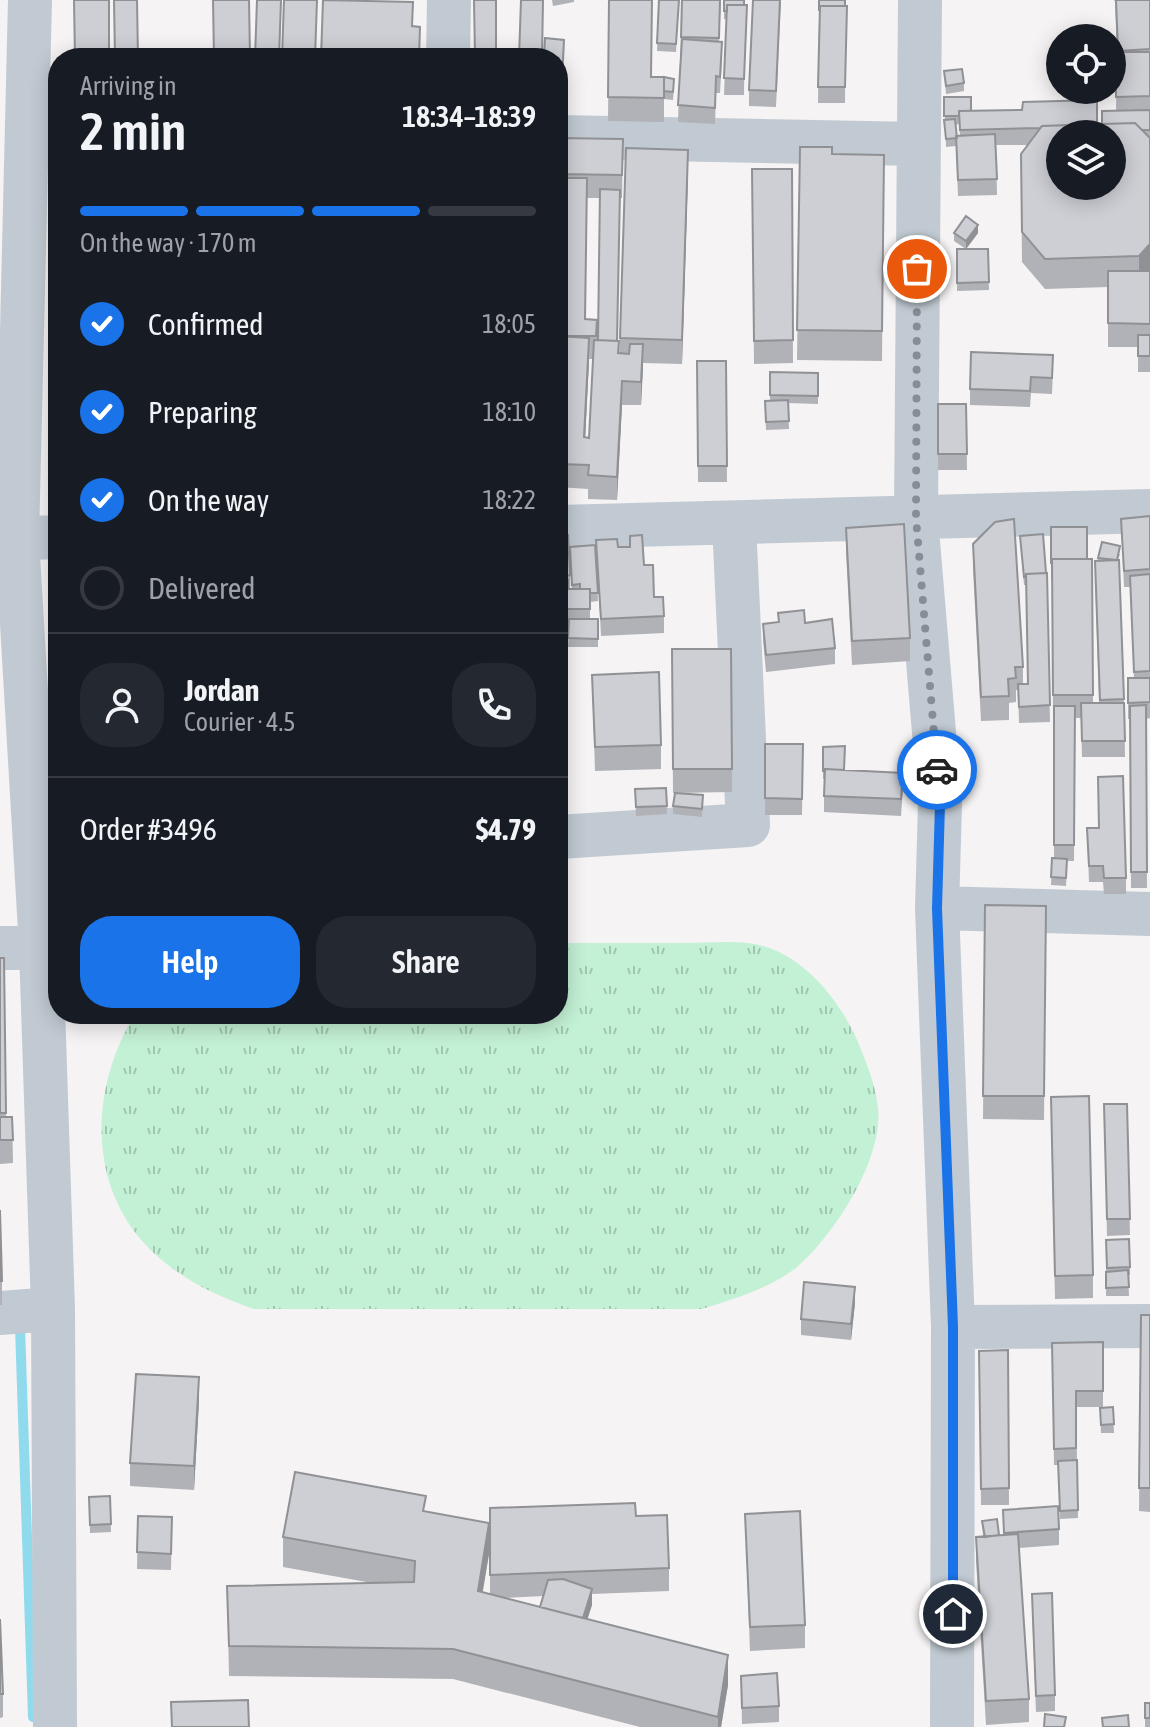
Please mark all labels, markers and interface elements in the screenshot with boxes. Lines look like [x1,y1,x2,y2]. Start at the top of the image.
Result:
map controls [1046,24,1126,200]
button: locate [1046,24,1126,104]
text: Arriving in [80,71,177,101]
text: 18:34–18:39 [402,99,536,133]
text: 2 min [80,101,186,161]
button: layers [1046,120,1126,200]
text: On the way · 170 m [80,228,257,258]
pin [883,235,951,303]
icon: bag [895,247,939,291]
icon: check [80,302,124,346]
text: Confirmed [148,307,263,341]
text: 18:05 [482,309,536,339]
icon: check [80,390,124,434]
text: Preparing [148,395,257,429]
text: 18:10 [482,397,536,427]
icon: check [80,478,124,522]
text: On the way [148,483,269,517]
text: 18:22 [482,485,536,515]
text: Delivered [148,571,256,605]
button: person [80,663,164,747]
button: phone [452,663,536,747]
text: Jordan [184,673,259,707]
text: Courier · 4.5 [184,707,295,737]
courier [897,730,977,810]
icon: car [915,748,959,792]
text: Order #3496 [80,812,217,846]
text: $4.79 [476,812,536,846]
button: Help [80,916,300,1008]
button: Share [316,916,536,1008]
pin [919,1580,987,1648]
icon: home [931,1592,975,1636]

